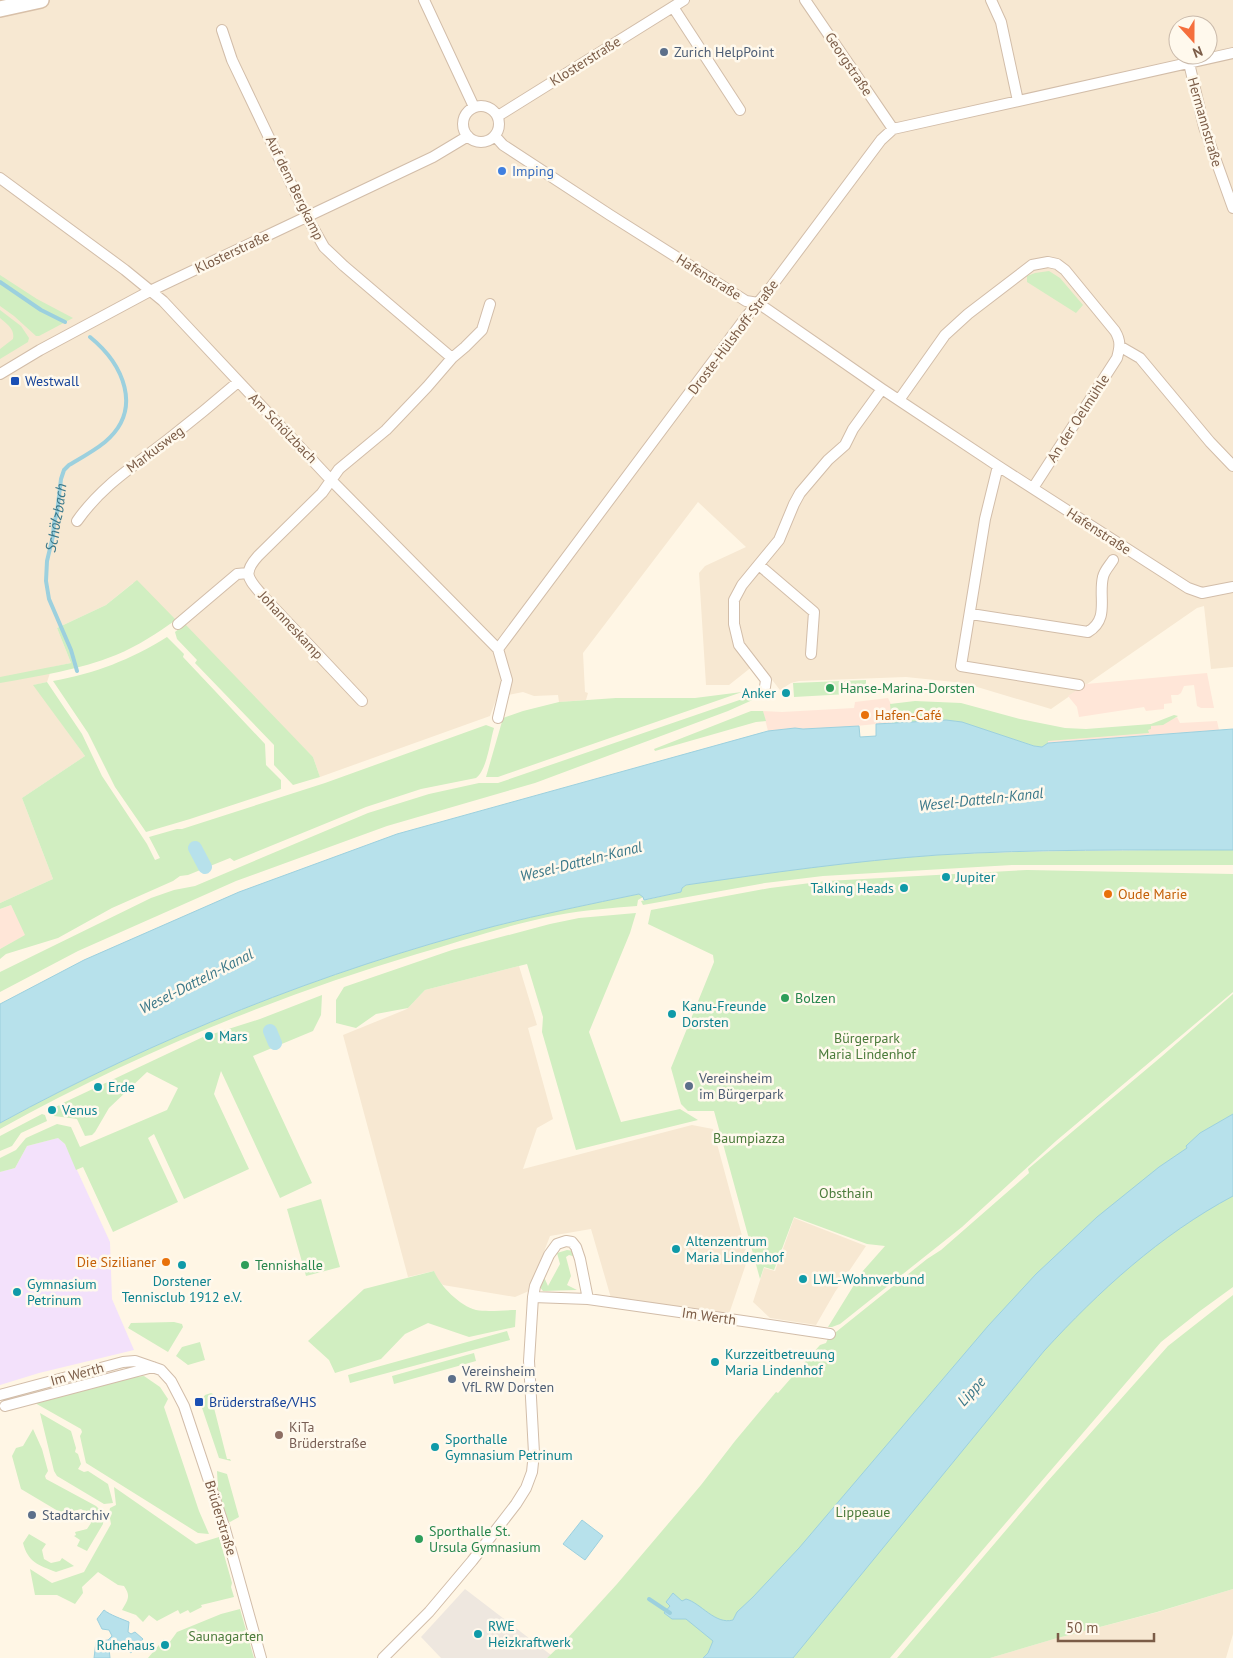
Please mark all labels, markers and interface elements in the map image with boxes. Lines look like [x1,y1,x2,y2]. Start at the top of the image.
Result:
north arrow [1168,15,1218,65]
street label: Georgstraße [821,29,877,99]
street label: Klosterstraße [546,32,624,90]
text: N [1190,42,1205,62]
place label: Zurich HelpPoint [674,43,775,61]
marker: Zurich HelpPoint [658,46,670,58]
street label: Hermannstraße [1184,75,1226,169]
street label: Auf dem Bergkamp [262,133,328,243]
place label: Imping [512,162,554,180]
marker: Imping [496,165,508,177]
street label: Klosterstraße [192,227,272,277]
street label: Hafenstraße [673,250,745,304]
street label: Droste-Hülshoff-Straße [684,276,782,398]
street label: An der Oelmühle [1043,371,1113,465]
place label: Westwall [25,372,79,390]
marker: Westwall [9,375,21,387]
street label: Am Schölzbach [245,389,321,467]
street label: Markusweg [123,421,187,477]
water label: Schölzbach [40,482,70,554]
street label: Hafenstraße [1063,504,1135,558]
street label: Johanneskamp [254,586,327,663]
place label: Hanse-Marina-Dorsten [840,679,975,697]
marker: Hanse-Marina-Dorsten [824,682,836,694]
place label: Anker [742,684,776,702]
marker: Anker [780,687,792,699]
place label: Hafen-Café [875,706,942,724]
marker: Hafen-Café [859,709,871,721]
water label: Wesel-Datteln-Kanal [918,783,1044,815]
water label: Wesel-Datteln-Kanal [518,837,644,885]
place label: Jupiter [955,868,996,886]
marker: Jupiter [940,871,952,883]
place label: Talking Heads [810,879,894,897]
marker: Talking Heads [898,882,910,894]
place label: Oude Marie [1118,885,1187,903]
marker: Oude Marie [1102,888,1114,900]
water label: Wesel-Datteln-Kanal [136,944,256,1018]
place label: Bolzen [795,989,836,1007]
marker: Bolzen [779,992,791,1004]
place label: Kanu-Freunde Dorsten [682,997,766,1031]
marker: Kanu-Freunde Dorsten [666,1008,678,1020]
place label: Mars [219,1027,248,1045]
park label: Bürgerpark Maria Lindenhof [818,1029,916,1063]
marker: Mars [203,1030,215,1042]
place label: Vereinsheim im Bürgerpark [698,1069,784,1103]
place label: Erde [108,1078,135,1096]
marker: Vereinsheim im Bürgerpark [683,1080,695,1092]
marker: Erde [92,1081,104,1093]
place label: Venus [61,1101,97,1119]
marker: Venus [46,1104,58,1116]
park label: Baumpiazza [713,1129,785,1147]
park label: Obsthain [819,1184,873,1202]
place label: Altenzentrum Maria Lindenhof [686,1232,784,1266]
marker: Altenzentrum Maria Lindenhof [670,1243,682,1255]
place label: Die Sizilianer [77,1253,156,1271]
marker: Die Sizilianer [160,1256,172,1268]
place label: Tennishalle [255,1256,323,1274]
marker: Dorstener Tennisclub 1912 e.V. [176,1259,188,1271]
marker: Tennishalle [239,1259,251,1271]
place label: LWL-Wohnverbund [813,1270,925,1288]
place label: Dorstener Tennisclub 1912 e.V. [122,1272,242,1306]
marker: LWL-Wohnverbund [797,1273,809,1285]
place label: Gymnasium Petrinum [27,1275,97,1309]
marker: Gymnasium Petrinum [11,1286,23,1298]
street label: Im Werth [681,1303,737,1329]
place label: Kurzzeitbetreuung Maria Lindenhof [725,1345,835,1379]
marker: Kurzzeitbetreuung Maria Lindenhof [709,1356,721,1368]
street label: Im Werth [48,1358,106,1390]
place label: Vereinsheim VfL RW Dorsten [461,1362,554,1396]
water label: Lippe [953,1372,989,1410]
marker: Vereinsheim VfL RW Dorsten [446,1373,458,1385]
place label: Brüderstraße/VHS [209,1393,316,1411]
marker: Brüderstraße/VHS [193,1396,205,1408]
place label: KiTa Brüderstraße [289,1418,367,1452]
marker: KiTa Brüderstraße [273,1429,285,1441]
place label: Sporthalle Gymnasium Petrinum [445,1430,573,1464]
marker: Sporthalle Gymnasium Petrinum [429,1441,441,1453]
street label: Brüderstraße [201,1478,241,1558]
park label: Lippeaue [836,1503,890,1521]
place label: Stadtarchiv [42,1506,110,1524]
marker: Stadtarchiv [26,1509,38,1521]
place label: Sporthalle St. Ursula Gymnasium [429,1522,541,1556]
marker: Sporthalle St. Ursula Gymnasium [413,1533,425,1545]
scale bar [1058,1610,1154,1642]
place label: RWE Heizkraftwerk [488,1617,571,1651]
text: 50 m [1066,1618,1099,1637]
park label: Saunagarten [188,1627,264,1645]
marker: RWE Heizkraftwerk [472,1628,484,1640]
place label: Ruhehaus [96,1636,155,1654]
marker: Ruhehaus [159,1639,171,1651]

